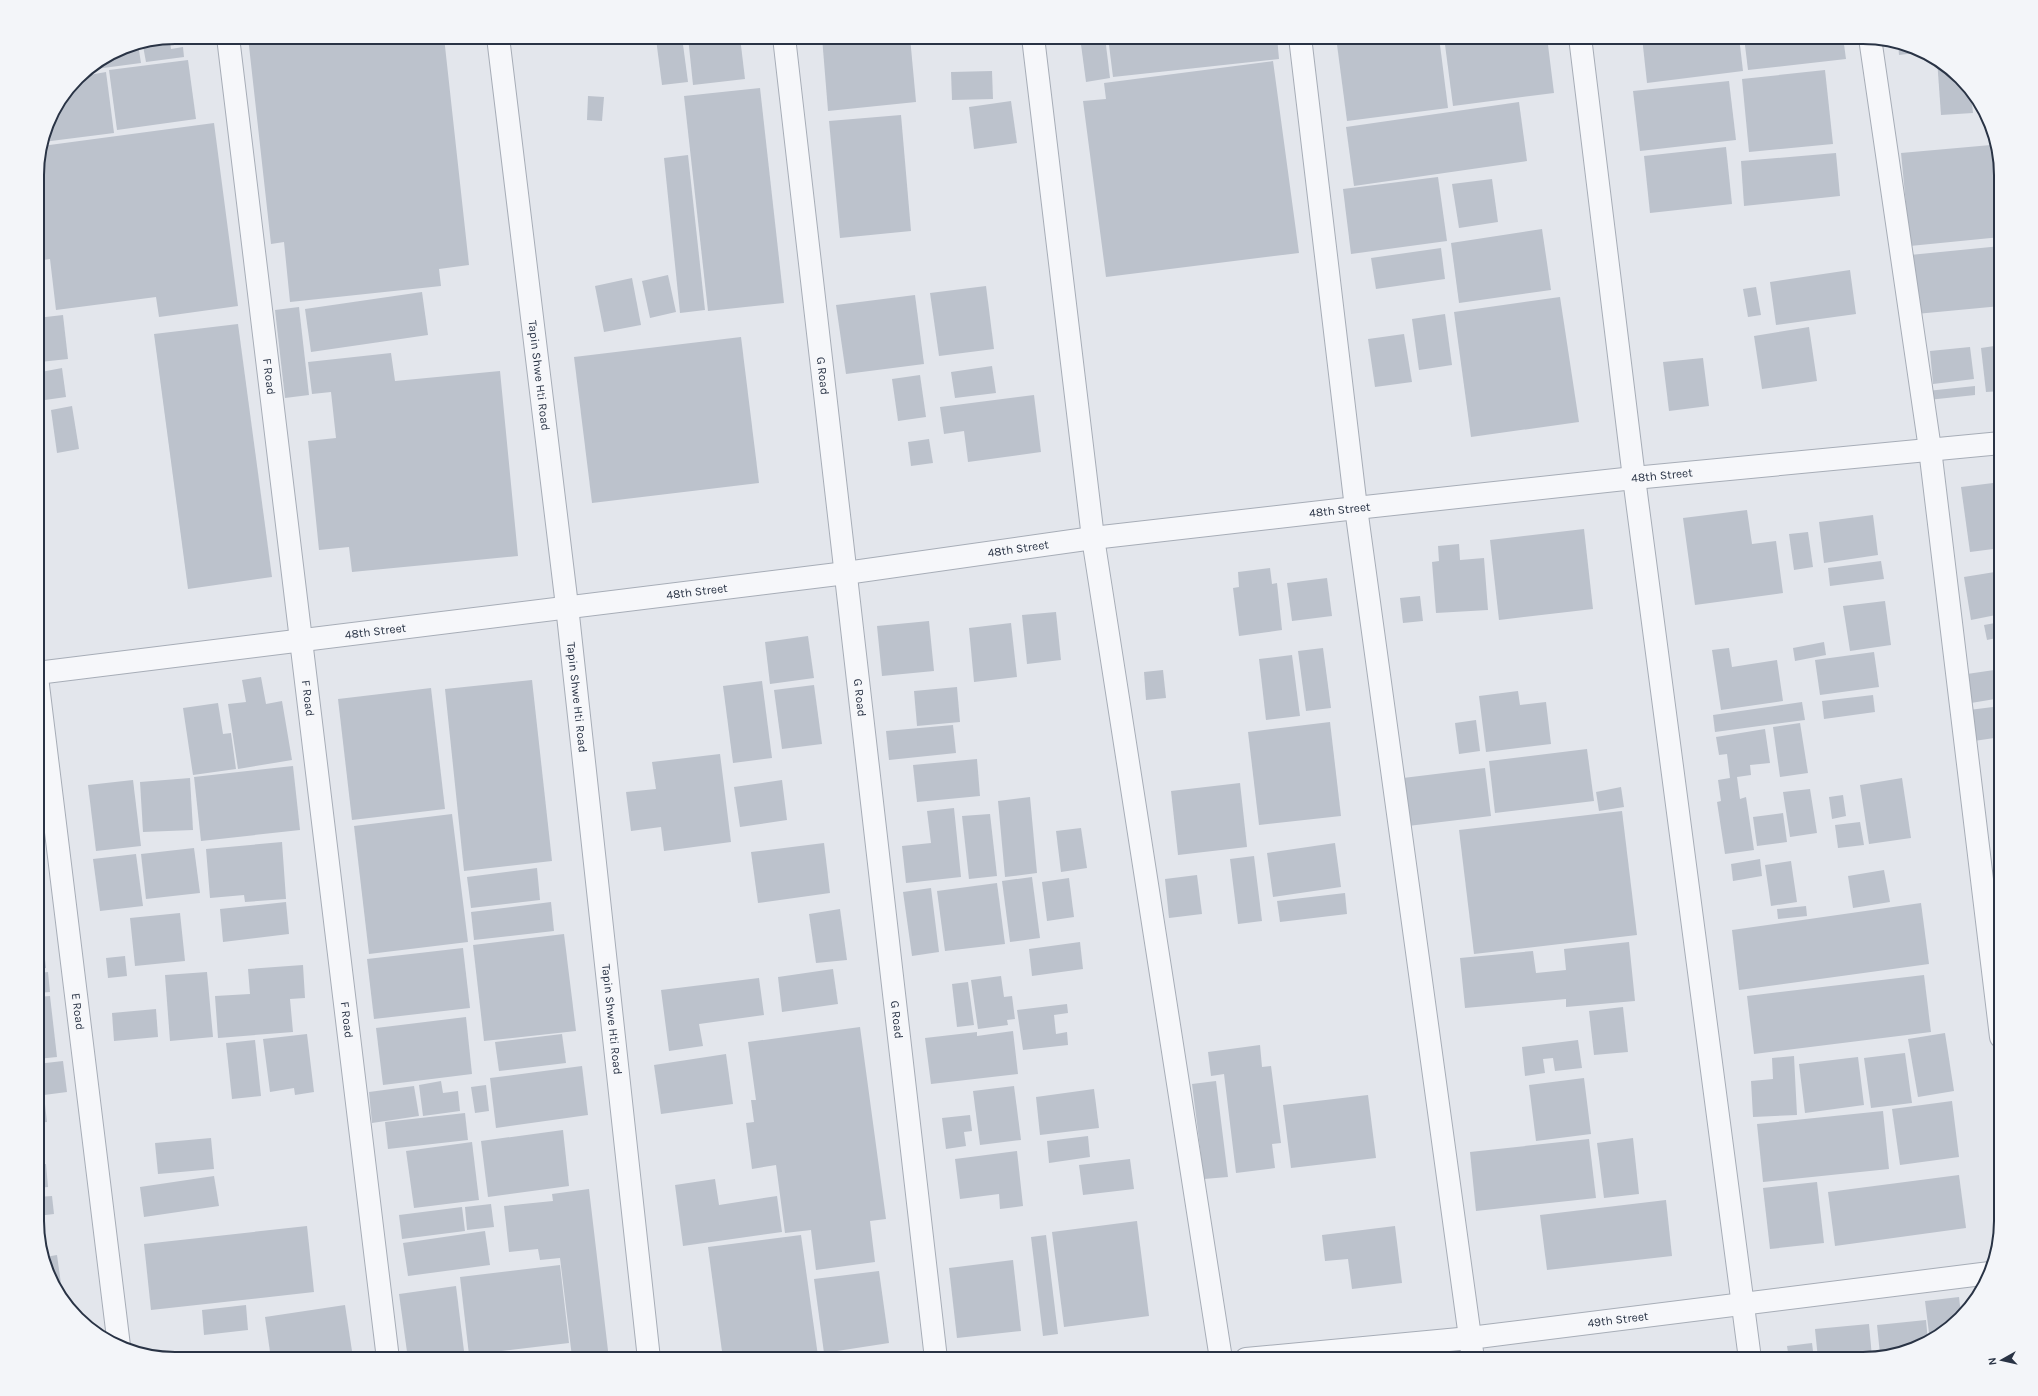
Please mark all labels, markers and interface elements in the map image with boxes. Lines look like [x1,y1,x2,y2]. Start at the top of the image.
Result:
street label: Tapin Shwe Hti Road [525,319,553,432]
street label: G Road [814,356,832,396]
street label: F Road [260,357,278,396]
street label: 48th Street [1631,465,1694,485]
street label: 48th Street [1308,499,1372,520]
street label: 48th Street [987,537,1050,560]
street label: 48th Street [666,581,729,602]
street label: 48th Street [344,620,407,642]
street label: Tapin Shwe Hti Road [564,641,590,753]
street label: G Road [851,678,869,717]
street label: F Road [299,679,317,717]
street label: Tapin Shwe Hti Road [599,963,625,1075]
street label: E Road [69,992,87,1031]
street label: G Road [888,1000,906,1039]
street label: F Road [338,1001,356,1039]
street label: 49th Street [1587,1309,1650,1330]
north arrow [1982,1340,2022,1380]
text: N [1986,1357,2000,1366]

